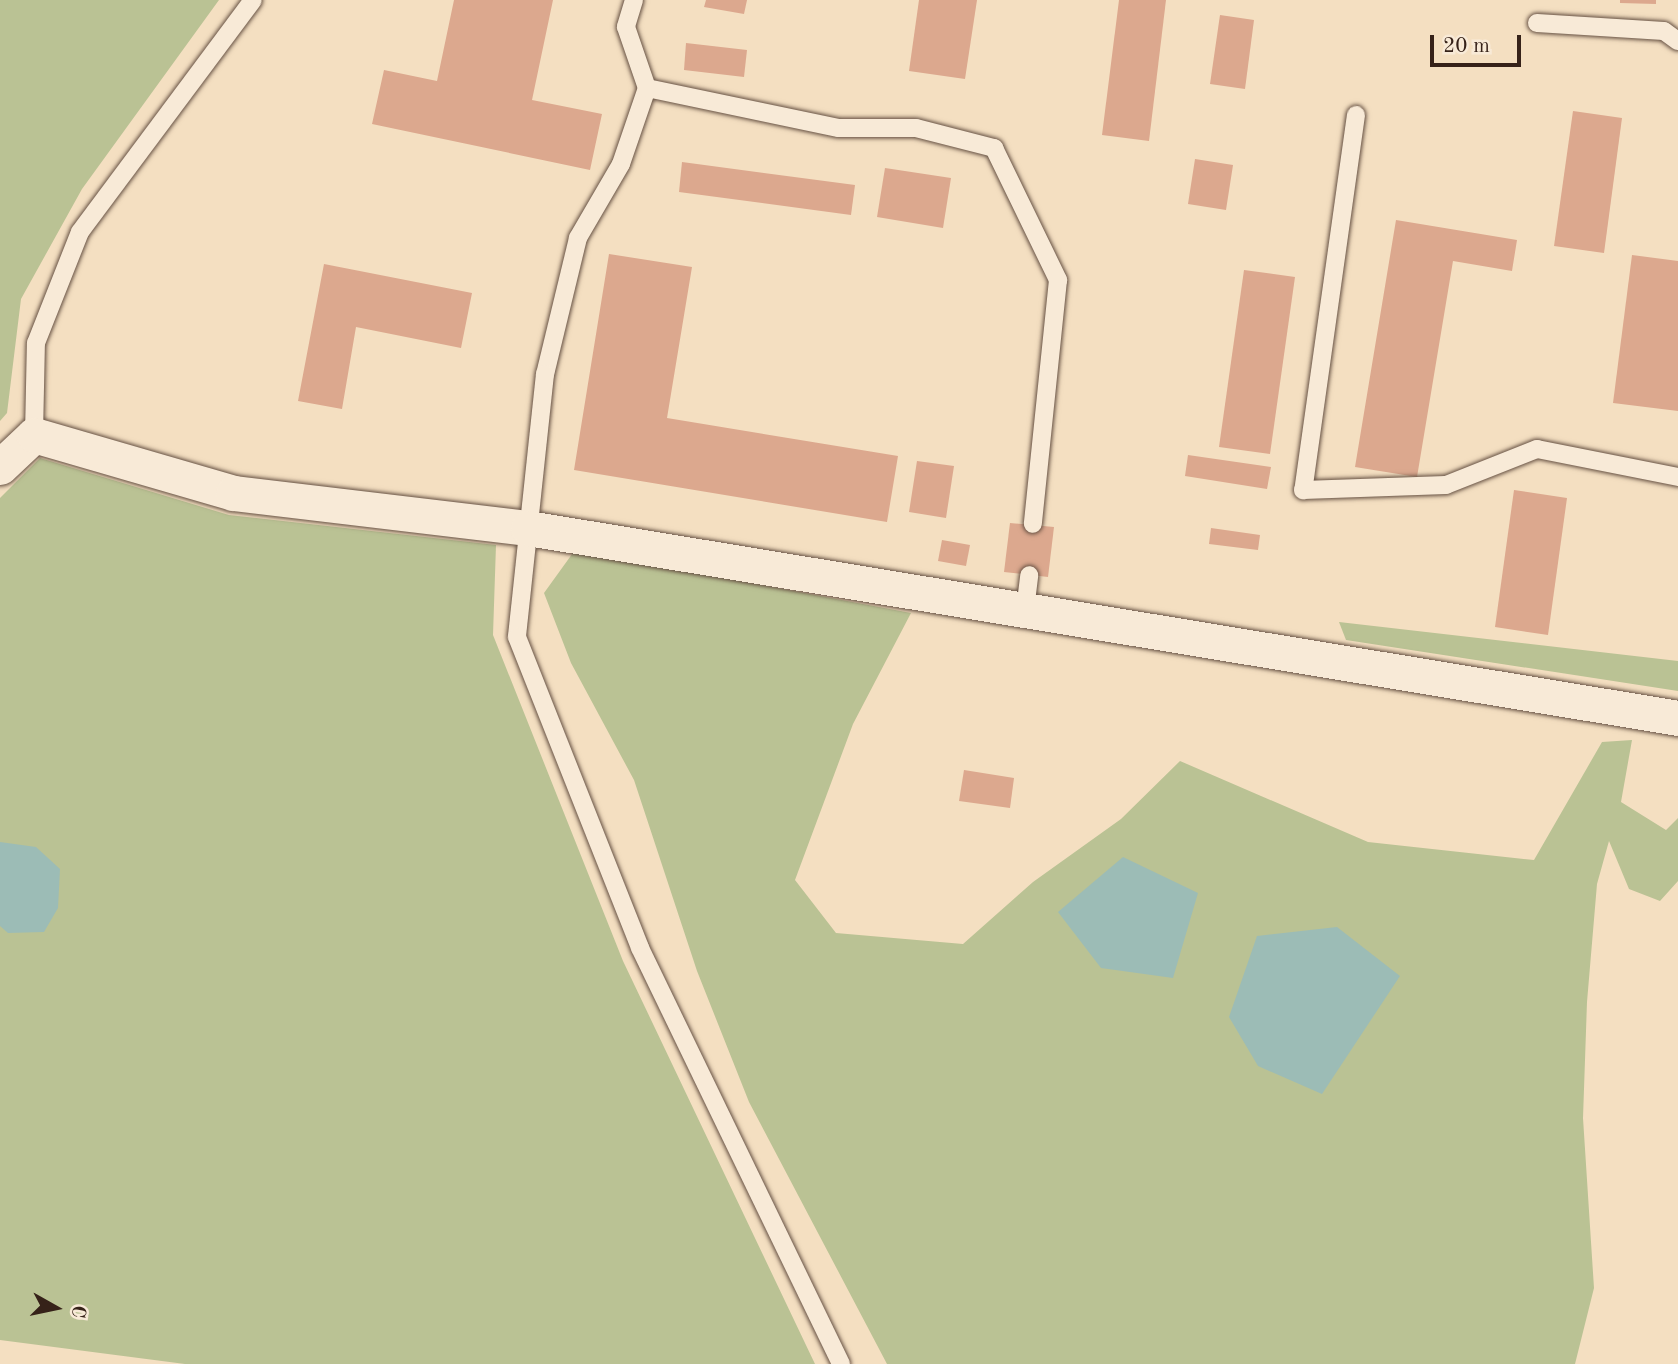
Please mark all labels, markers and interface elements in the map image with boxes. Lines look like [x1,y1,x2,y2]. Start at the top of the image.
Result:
scale bar [1433,21,1524,65]
text: 20 m [1443,36,1490,57]
north arrow [21,1273,91,1343]
text: С [67,1304,88,1319]

